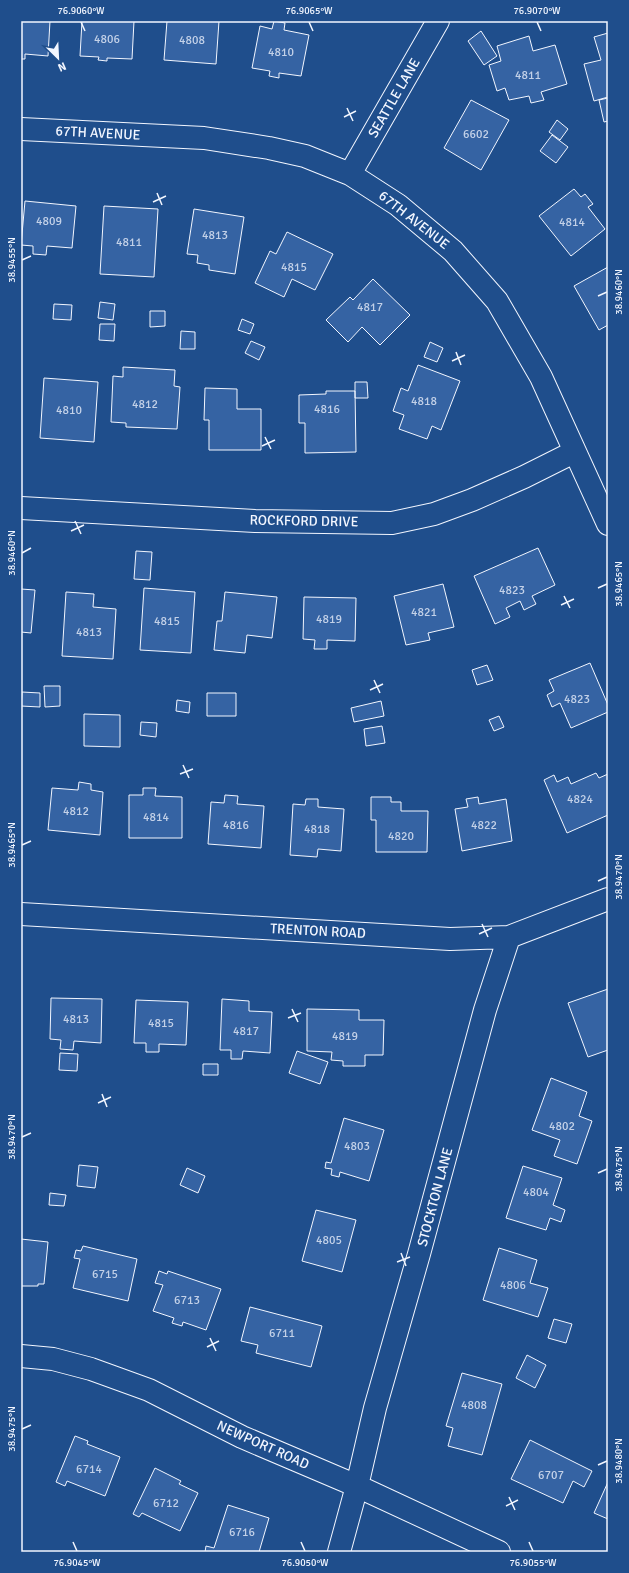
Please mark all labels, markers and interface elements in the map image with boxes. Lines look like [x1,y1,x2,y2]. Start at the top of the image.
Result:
text: 76.9060°W [57,5,105,17]
text: 76.9065°W [285,5,333,17]
text: 76.9070°W [513,5,561,17]
house number: 4806 [94,32,120,47]
house number: 4808 [179,33,205,48]
north arrow [38,38,78,78]
house number: 4810 [268,45,294,60]
street label: SEATTLE LANE [364,55,424,141]
text: N [56,59,68,74]
house number: 4811 [515,68,541,83]
street label: 67TH AVENUE [55,122,141,144]
house number: 6602 [463,127,489,142]
street label: 67TH AVENUE [375,187,453,253]
house number: 4809 [36,214,62,229]
house number: 4814 [559,215,585,230]
house number: 4813 [202,228,228,243]
house number: 4811 [116,235,142,250]
text: 38.9455°N [6,237,18,283]
house number: 4815 [281,260,307,275]
text: 38.9460°N [613,269,625,315]
house number: 4817 [357,300,383,315]
house number: 4818 [411,394,437,409]
house number: 4812 [132,397,158,412]
house number: 4816 [314,402,340,417]
house number: 4810 [56,403,82,418]
street label: ROCKFORD DRIVE [249,512,359,530]
text: 38.9460°N [6,530,18,576]
text: 38.9465°N [613,561,625,607]
house number: 4823 [499,583,525,598]
house number: 4821 [411,605,437,620]
house number: 4819 [316,612,342,627]
house number: 4815 [154,614,180,629]
house number: 4813 [76,625,102,640]
house number: 4823 [564,692,590,707]
house number: 4824 [567,792,593,807]
house number: 4812 [63,804,89,819]
house number: 4814 [143,810,169,825]
house number: 4816 [223,818,249,833]
house number: 4822 [471,818,497,833]
text: 38.9465°N [6,822,18,868]
house number: 4818 [304,822,330,837]
house number: 4820 [388,829,414,844]
text: 38.9470°N [613,854,625,900]
street label: TRENTON ROAD [270,920,366,942]
house number: 4813 [63,1012,89,1027]
house number: 4815 [148,1016,174,1031]
house number: 4817 [233,1024,259,1039]
house number: 4819 [332,1029,358,1044]
text: 38.9470°N [6,1114,18,1160]
house number: 4802 [549,1119,575,1134]
house number: 4803 [344,1139,370,1154]
street label: STOCKTON LANE [414,1146,456,1248]
text: 38.9475°N [613,1146,625,1192]
house number: 4804 [523,1185,549,1200]
house number: 4805 [316,1233,342,1248]
house number: 6715 [92,1267,118,1282]
house number: 4806 [500,1278,526,1293]
house number: 6713 [174,1293,200,1308]
house number: 6711 [269,1326,295,1341]
house number: 4808 [461,1398,487,1413]
text: 38.9475°N [6,1406,18,1452]
street label: NEWPORT ROAD [214,1417,312,1473]
text: 38.9480°N [613,1438,625,1484]
house number: 6714 [76,1462,102,1477]
house number: 6707 [538,1468,564,1483]
house number: 6712 [153,1496,179,1511]
house number: 6716 [229,1525,255,1540]
text: 76.9045°W [53,1557,101,1569]
text: 76.9050°W [281,1557,329,1569]
text: 76.9055°W [509,1557,557,1569]

